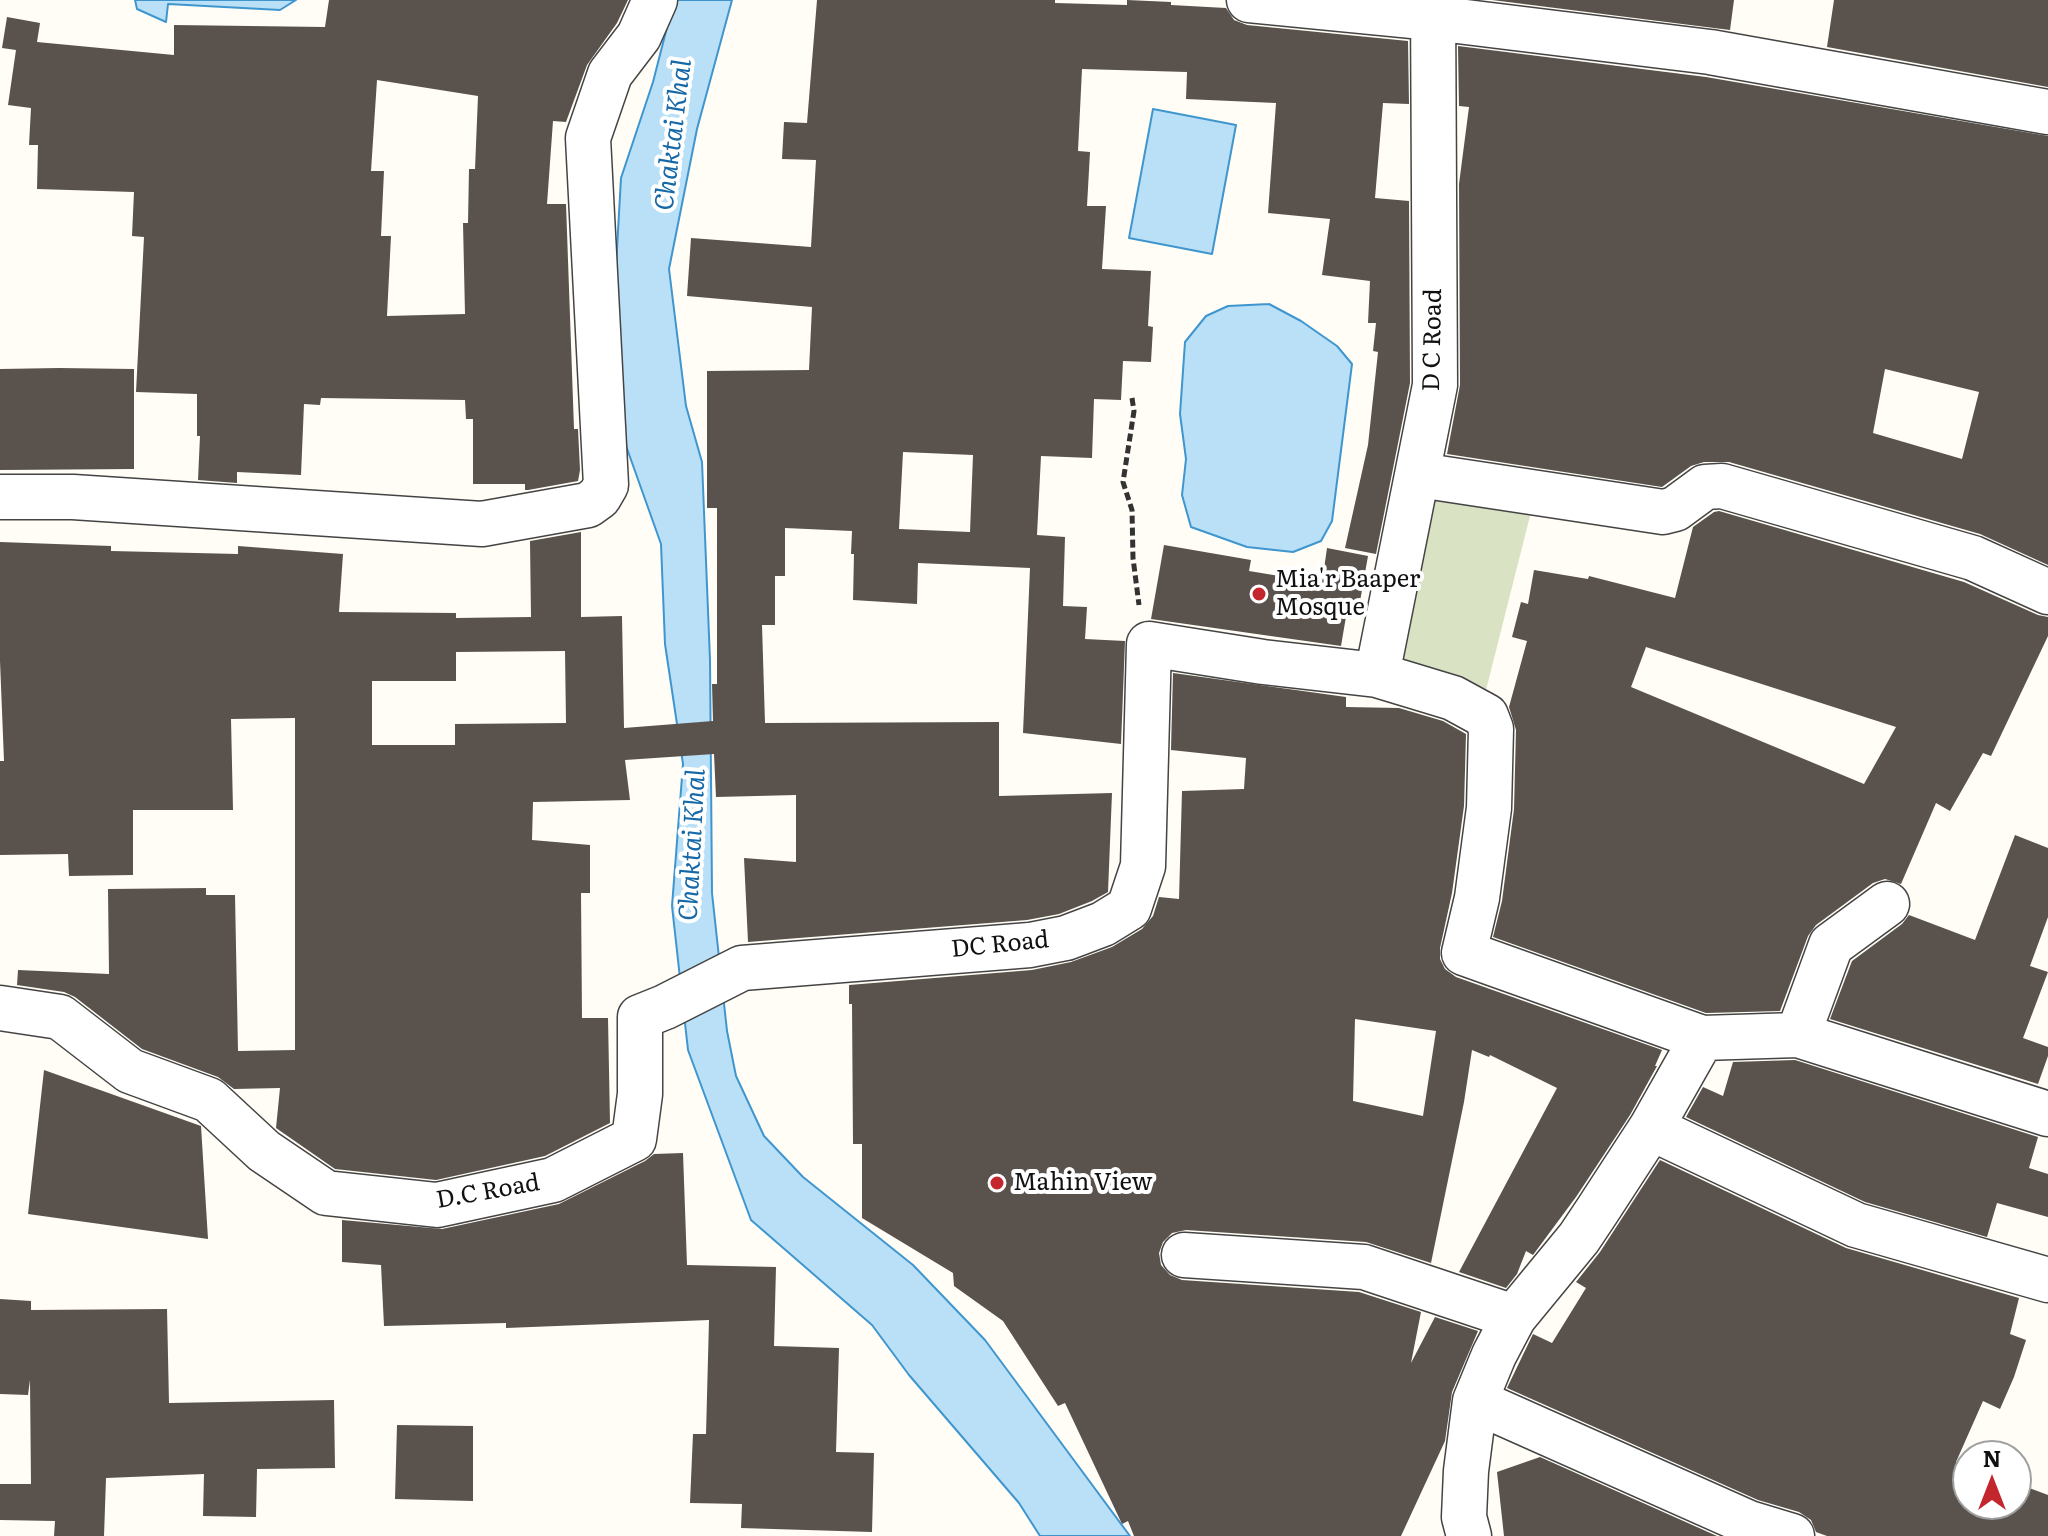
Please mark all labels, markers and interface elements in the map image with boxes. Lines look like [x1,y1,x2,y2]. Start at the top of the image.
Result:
water label: Chaktai Khal [649,58,699,212]
street label: D C Road [1418,288,1448,392]
place label: Mia'r Baaper Mosque [1275,566,1420,622]
marker: Mia'r Baaper Mosque [1250,585,1268,603]
water label: Chaktai Khal [673,768,713,922]
street label: DC Road [950,926,1050,964]
street label: D.C Road [434,1169,542,1215]
place label: Mahin View [1013,1169,1152,1197]
marker: Mahin View [988,1174,1006,1192]
north arrow [1952,1440,2032,1520]
text: N [1983,1441,2001,1474]

